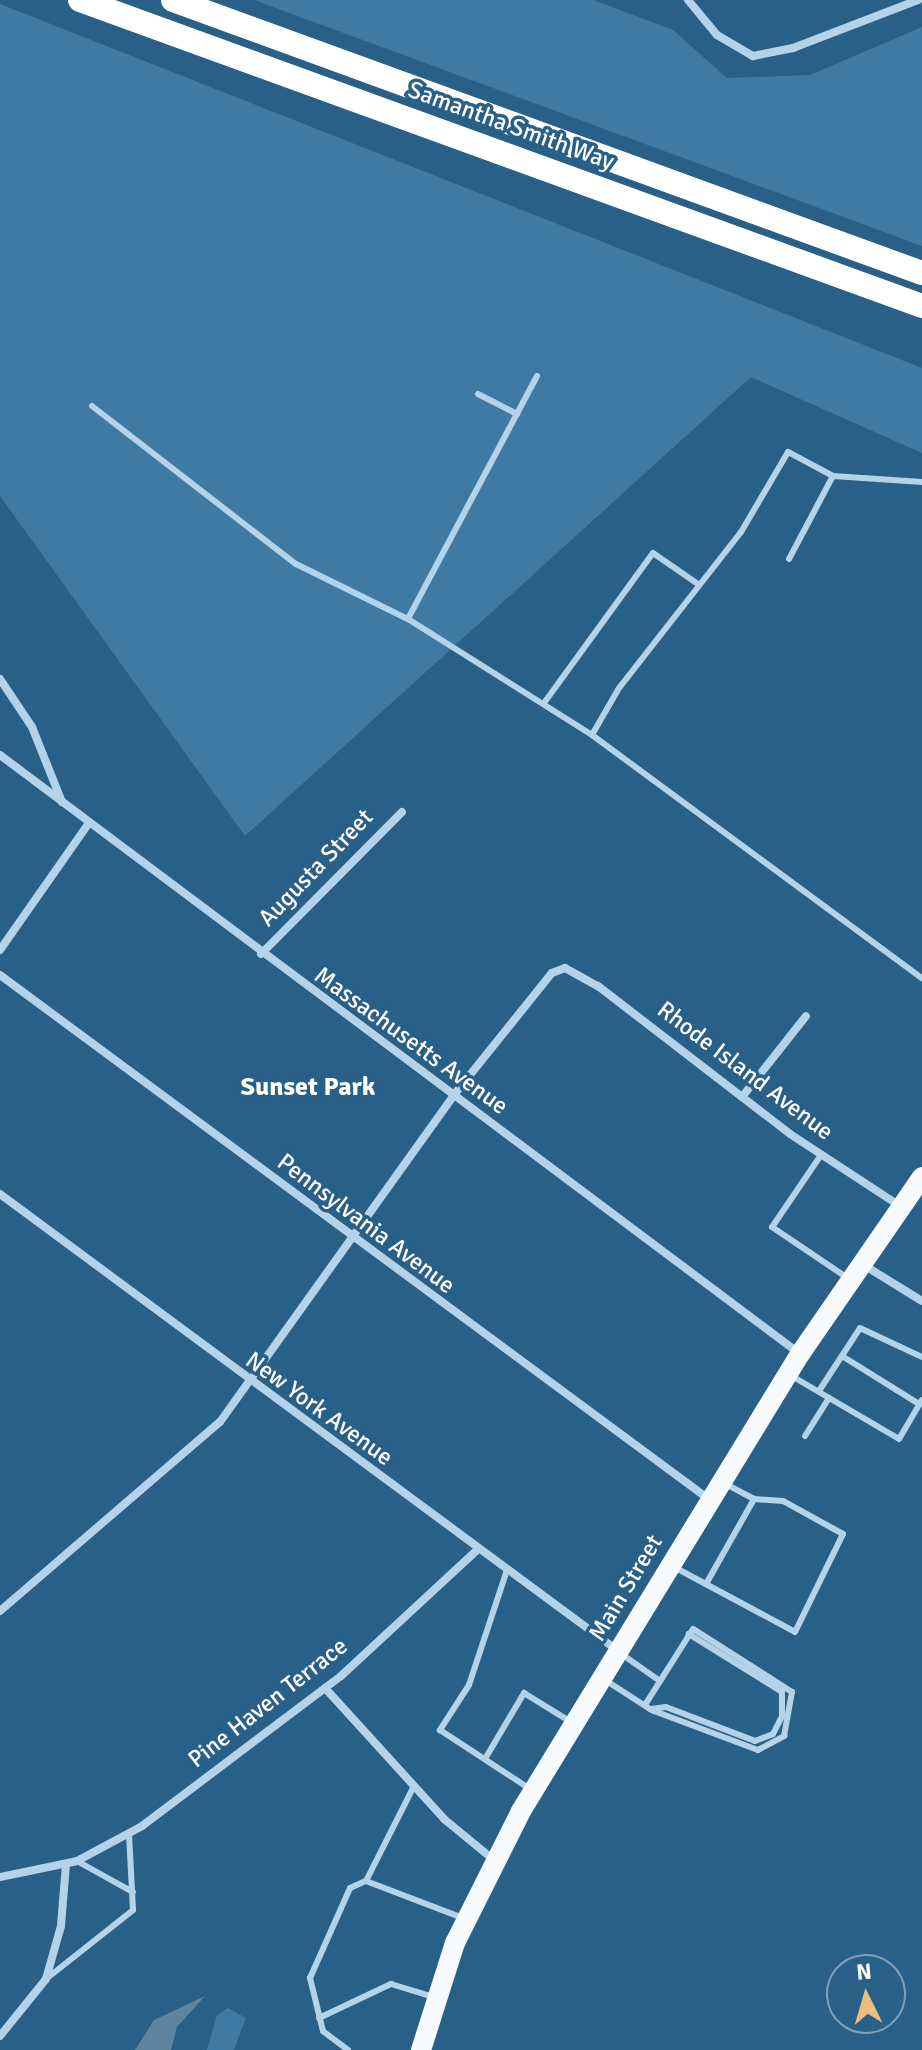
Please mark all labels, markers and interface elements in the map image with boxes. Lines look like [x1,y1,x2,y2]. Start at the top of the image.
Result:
street label: Samantha Smith Way [404,75,618,177]
street label: Augusta Street [253,803,379,933]
street label: Massachusetts Avenue [309,961,513,1121]
street label: Rhode Island Avenue [651,995,839,1147]
district label: Sunset Park [241,1072,375,1104]
street label: Pennsylvania Avenue [272,1148,460,1300]
street label: New York Avenue [240,1346,398,1472]
street label: Main Street [583,1530,669,1646]
street label: Pine Haven Terrace [183,1632,353,1774]
north arrow [826,1954,906,2034]
text: N [855,1957,873,1986]

